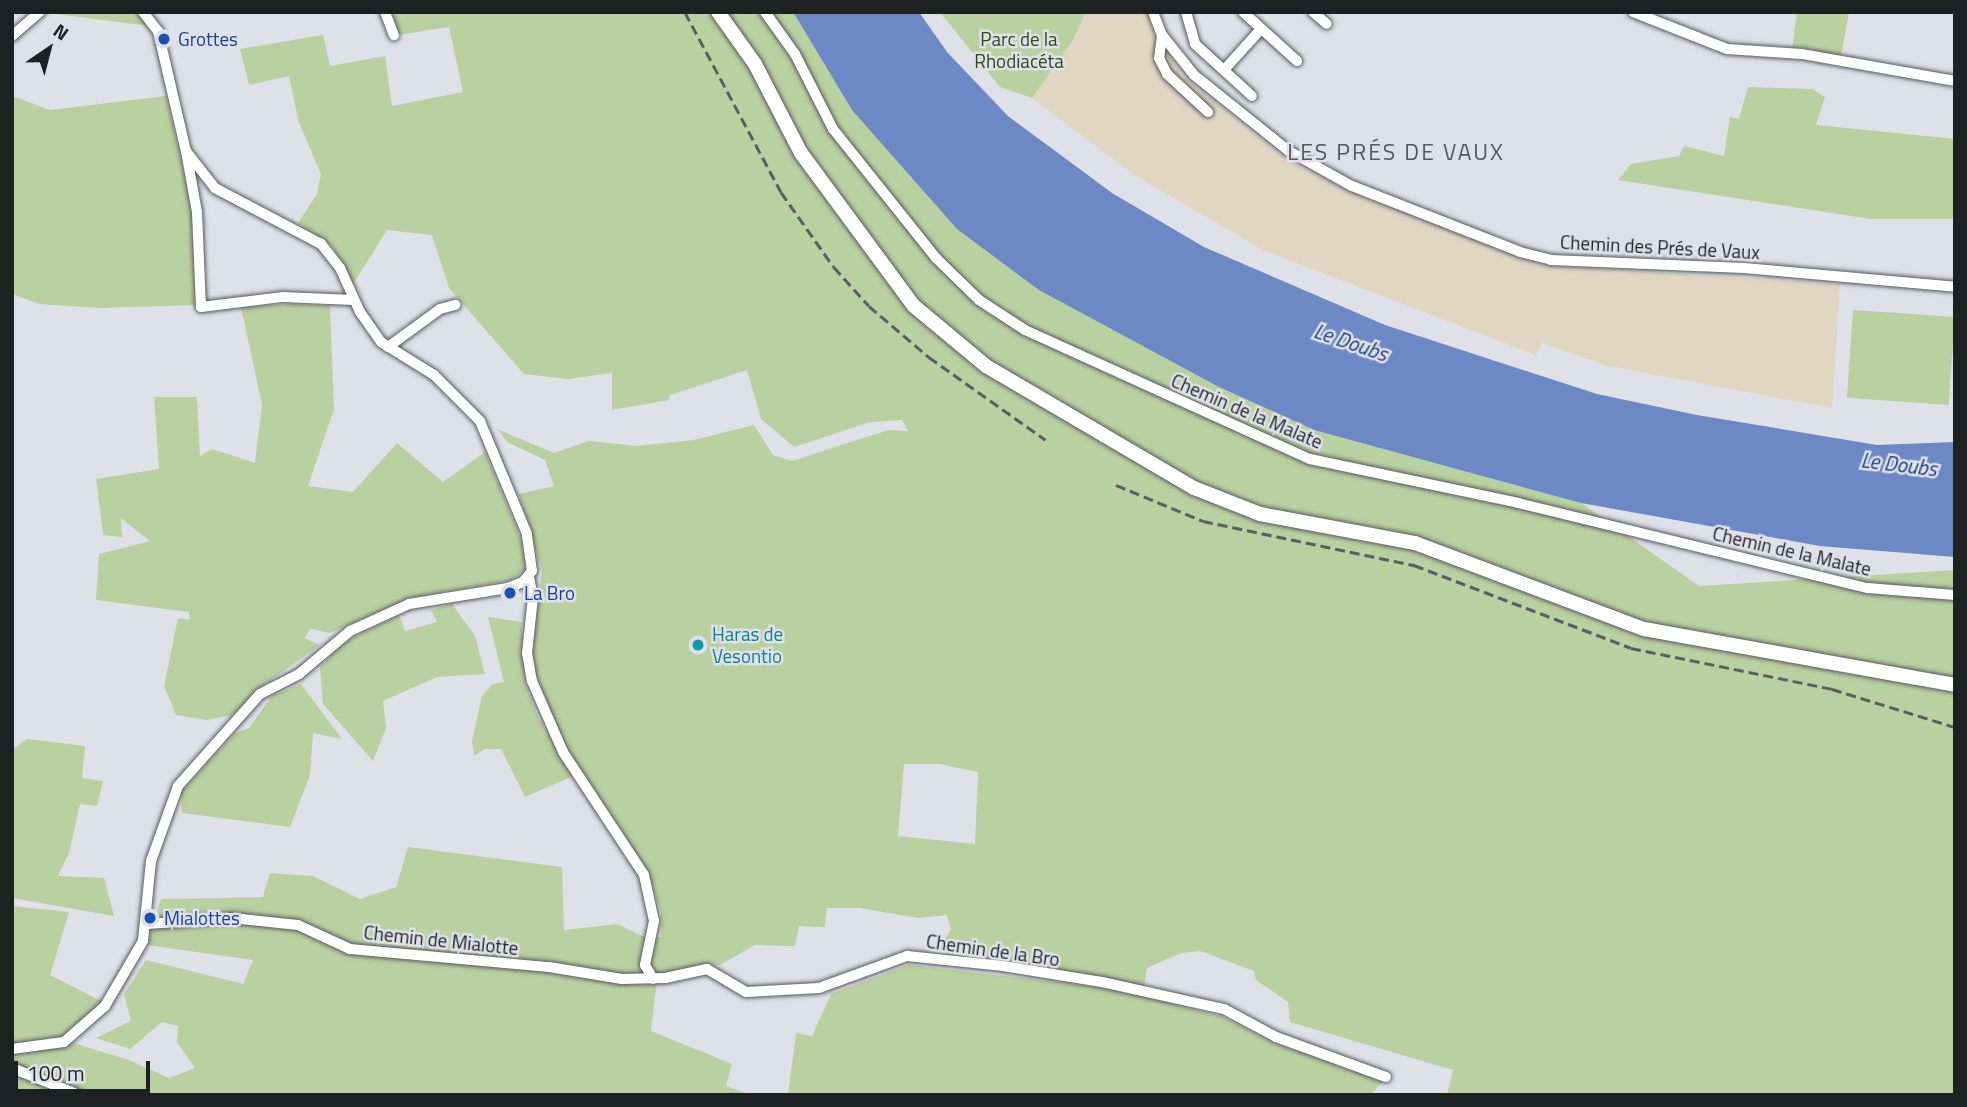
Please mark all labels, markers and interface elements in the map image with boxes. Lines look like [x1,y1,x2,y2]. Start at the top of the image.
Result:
north arrow [14,14,84,84]
text: N [48,16,75,47]
place label: Grottes [178,28,238,50]
park label: Parc de la Rhodiacéta [974,28,1064,72]
marker: Grottes [156,31,172,47]
district label: LES PRÉS DE VAUX [1289,138,1503,166]
street label: Chemin des Prés de Vaux [1560,230,1760,264]
water label: Le Doubs [1311,318,1391,366]
street label: Chemin de la Malate [1168,369,1326,453]
water label: Le Doubs [1860,447,1938,481]
street label: Chemin de la Malate [1710,522,1874,580]
place label: La Bro [524,582,575,604]
marker: La Bro [502,585,518,601]
place label: Haras de Vesontio [712,623,783,667]
marker: Haras de Vesontio [690,637,706,653]
place label: Mialottes [164,907,240,929]
marker: Mialottes [142,910,158,926]
street label: Chemin de Mialotte [363,921,519,959]
street label: Chemin de la Bro [925,929,1061,971]
scale bar [18,1048,154,1092]
text: 100 m [27,1057,84,1089]

